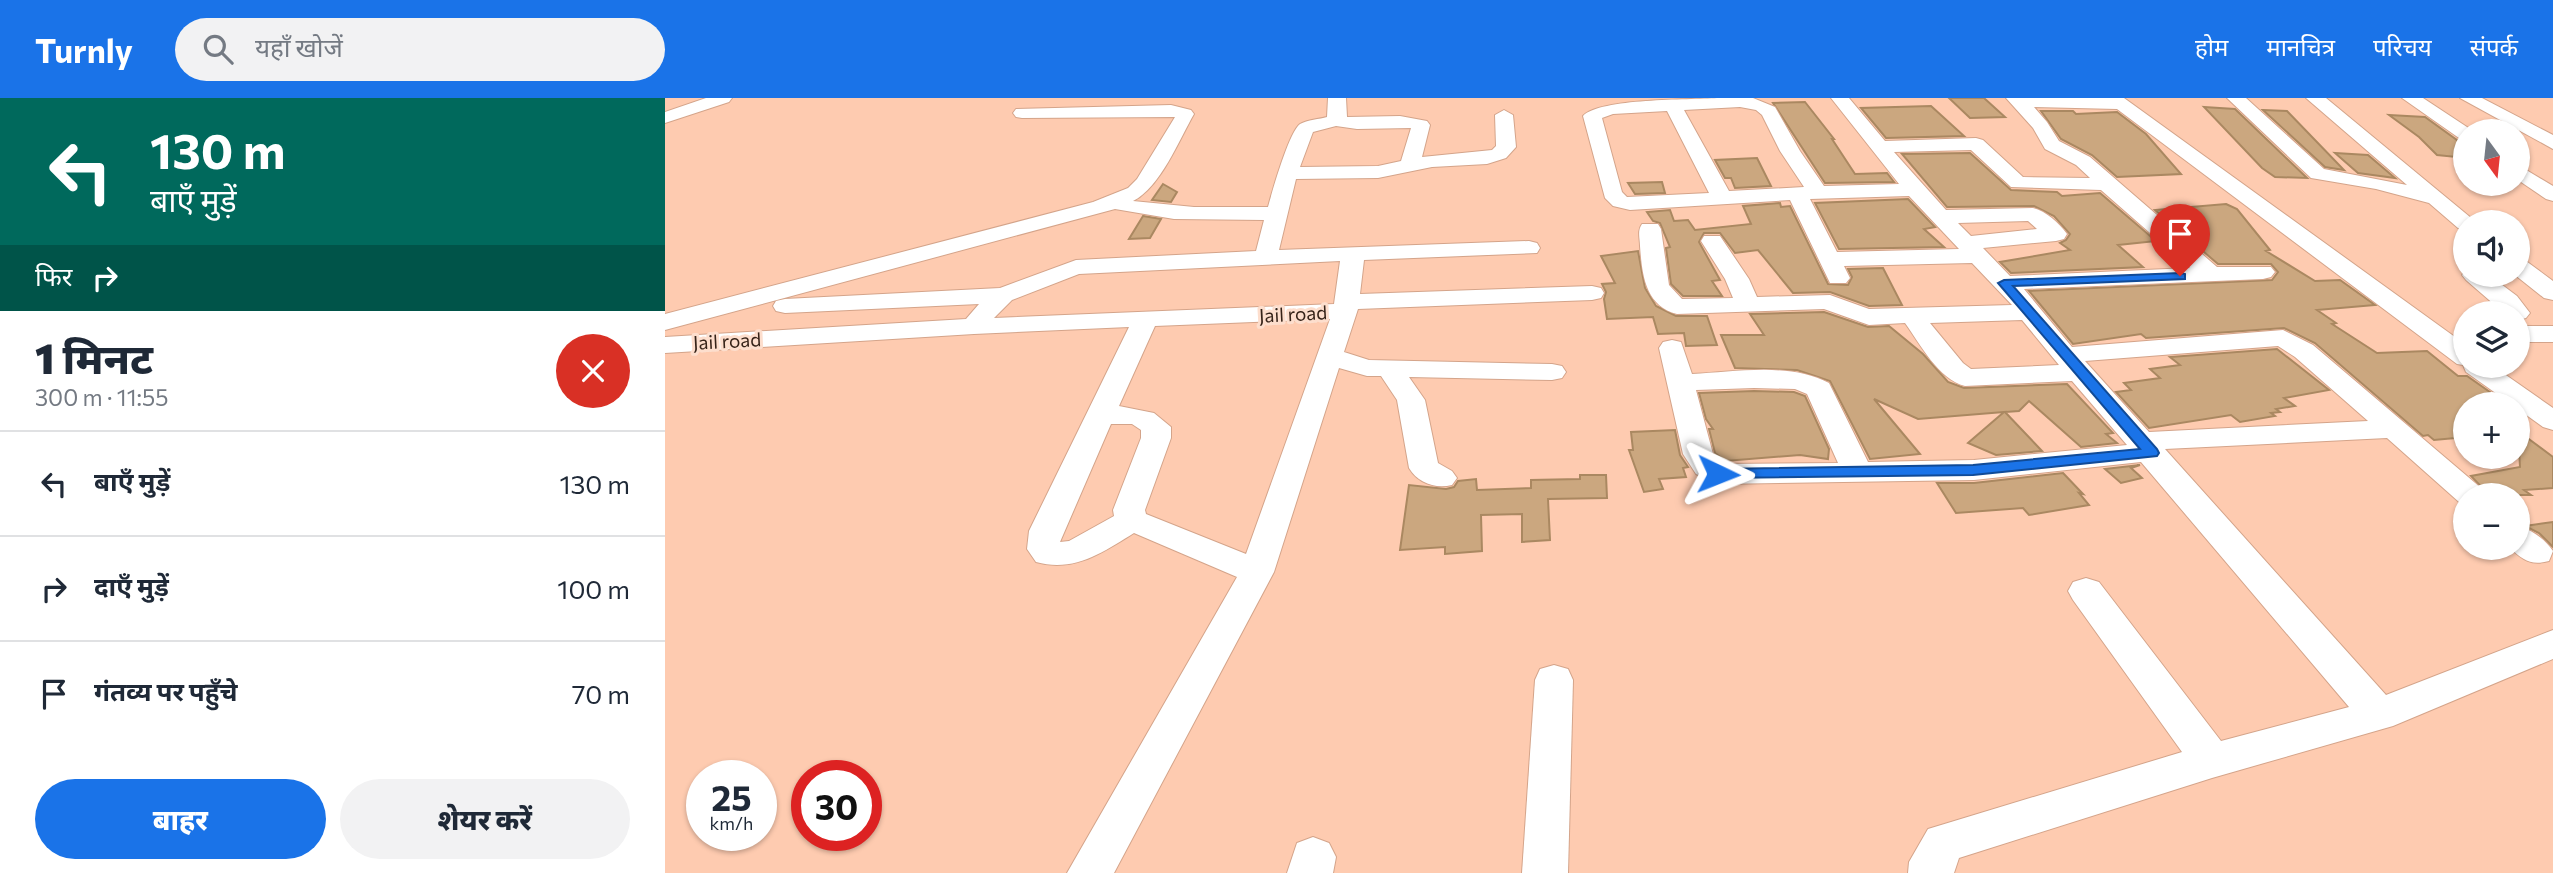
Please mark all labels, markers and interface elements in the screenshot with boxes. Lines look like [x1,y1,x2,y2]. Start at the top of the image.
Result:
search box [175,18,665,81]
text: Turnly [35,29,133,70]
icon: search [199,30,237,68]
text: यहाँ खोजें [255,31,343,62]
text: होम [2195,32,2228,61]
text: मानचित्र [2266,32,2335,61]
text: परिचय [2373,32,2432,61]
text: संपर्क [2470,32,2518,61]
text: 130 m [150,119,285,179]
north arrow [2453,119,2531,196]
map controls [2453,119,2530,560]
icon: left [35,126,126,217]
text: बाएँ मुड़ें [150,179,237,219]
pin [2150,204,2210,276]
button: sound [2453,210,2530,287]
icon: arrive [2161,215,2199,253]
icon: right [86,259,124,297]
text: फिर [35,260,72,291]
street label: Jail road [1258,300,1328,327]
button: layers [2453,301,2530,378]
street label: Jail road [692,327,762,354]
text: 1 मिनट [35,331,153,383]
button: close [556,334,630,408]
text: 300 m · 11:55 [35,383,168,411]
button: + [2453,392,2530,469]
position arrow [1681,437,1755,511]
icon: left [35,465,73,503]
text: बाएँ मुड़ें [94,465,170,496]
text: 130 m [559,468,630,499]
button: − [2453,483,2530,560]
icon: right [35,570,73,608]
text: दाएँ मुड़ें [94,570,169,601]
text: 100 m [557,573,630,604]
icon: arrive [35,675,73,713]
text: गंतव्य पर पहुँचे [94,675,238,706]
text: 70 m [572,678,630,709]
speed limit sign: 30 [791,760,882,851]
text: 25 [711,775,752,818]
button: बाहर [35,779,326,859]
button: शेयर करें [340,779,630,859]
text: km/h [710,812,753,834]

